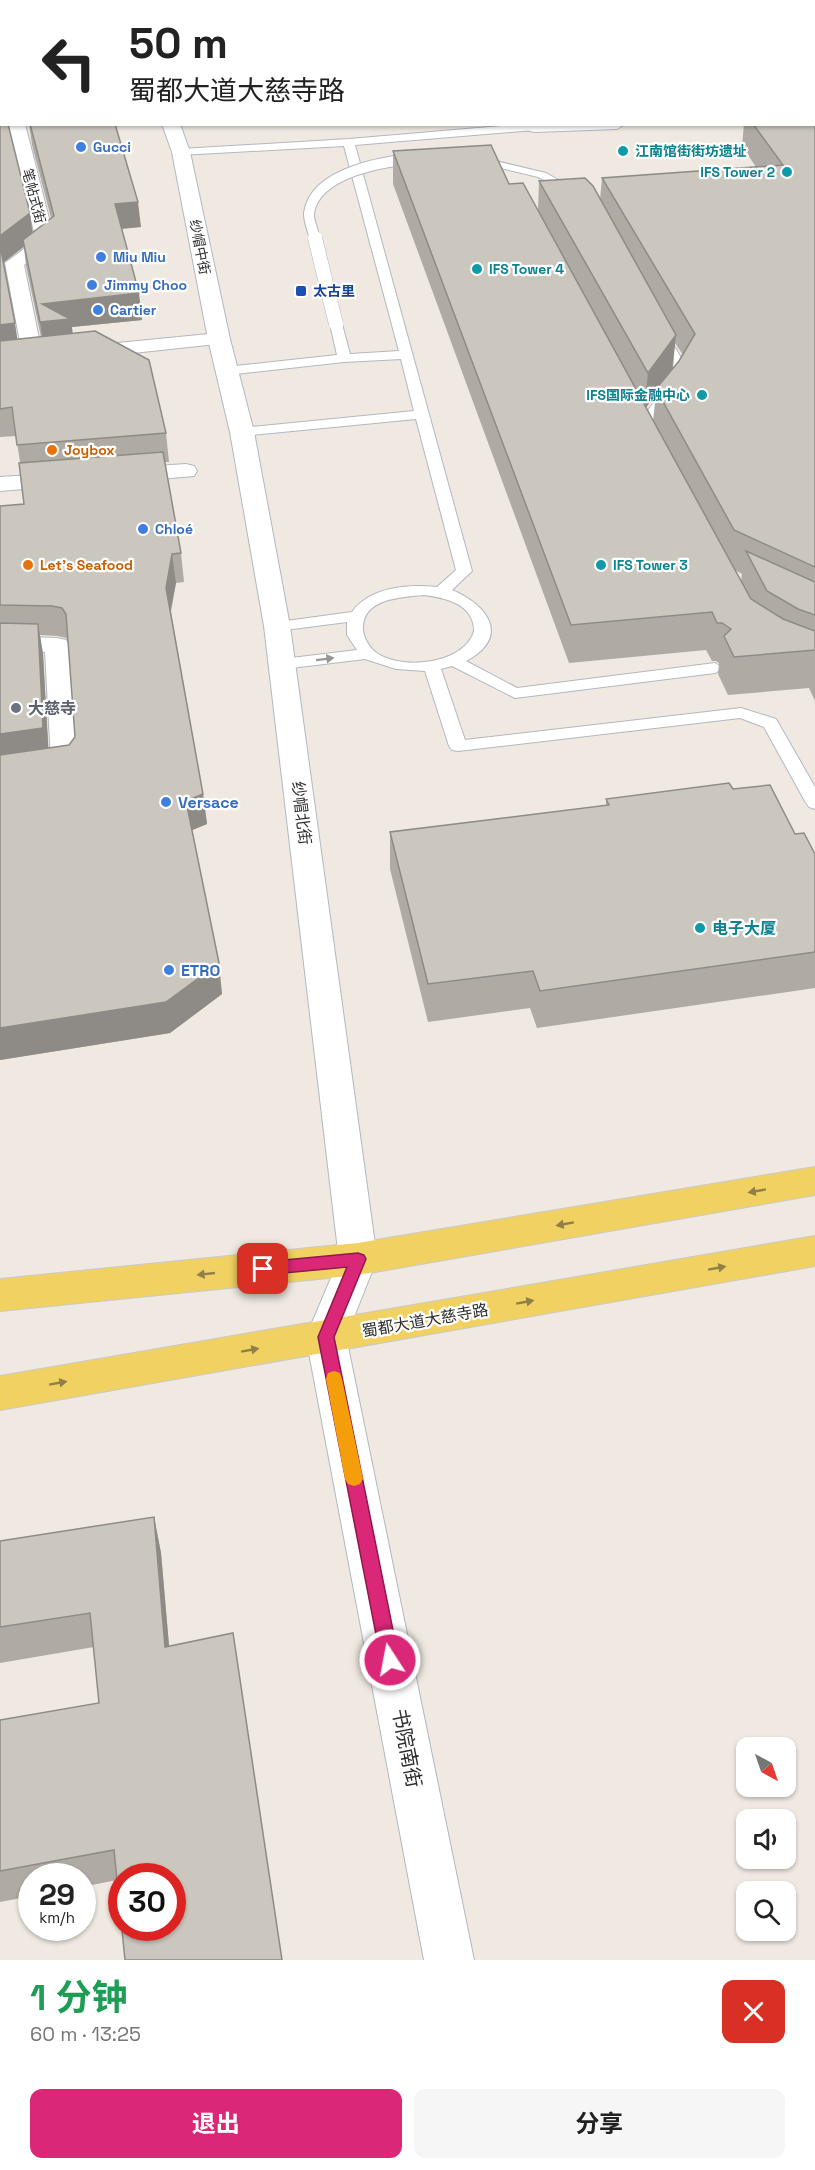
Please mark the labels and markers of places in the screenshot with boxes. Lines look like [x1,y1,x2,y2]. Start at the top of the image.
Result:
place label: Gucci [93,138,131,156]
marker: Gucci [74,140,88,154]
place label: 江南馆街街坊遗址 [635,142,747,160]
marker: 江南馆街街坊遗址 [616,144,630,158]
place label: IFS Tower 2 [700,163,775,181]
marker: IFS Tower 2 [780,165,794,179]
place label: Miu Miu [113,248,166,266]
marker: Miu Miu [94,250,108,264]
place label: IFS Tower 4 [489,260,564,278]
marker: IFS Tower 4 [470,262,484,276]
place label: Jimmy Choo [104,276,187,294]
marker: Jimmy Choo [85,278,99,292]
place label: 太古里 [313,282,355,300]
marker: 太古里 [294,284,308,298]
place label: Cartier [110,301,157,319]
marker: Cartier [91,303,105,317]
place label: IFS国际金融中心 [586,386,690,404]
marker: IFS国际金融中心 [695,388,709,402]
place label: Joybox [64,441,115,459]
marker: Joybox [45,443,59,457]
place label: Chloé [155,520,193,538]
marker: Chloé [136,522,150,536]
place label: Let's Seafood [40,556,133,574]
place label: IFS Tower 3 [613,556,688,574]
marker: Let's Seafood [21,558,35,572]
marker: IFS Tower 3 [594,558,608,572]
place label: 大慈寺 [28,698,76,719]
marker: 大慈寺 [9,701,23,715]
place label: Versace [178,792,239,813]
marker: Versace [159,795,173,809]
place label: 电子大厦 [712,918,776,939]
marker: 电子大厦 [693,921,707,935]
place label: ETRO [181,960,220,981]
marker: ETRO [162,963,176,977]
pin [237,1243,288,1294]

